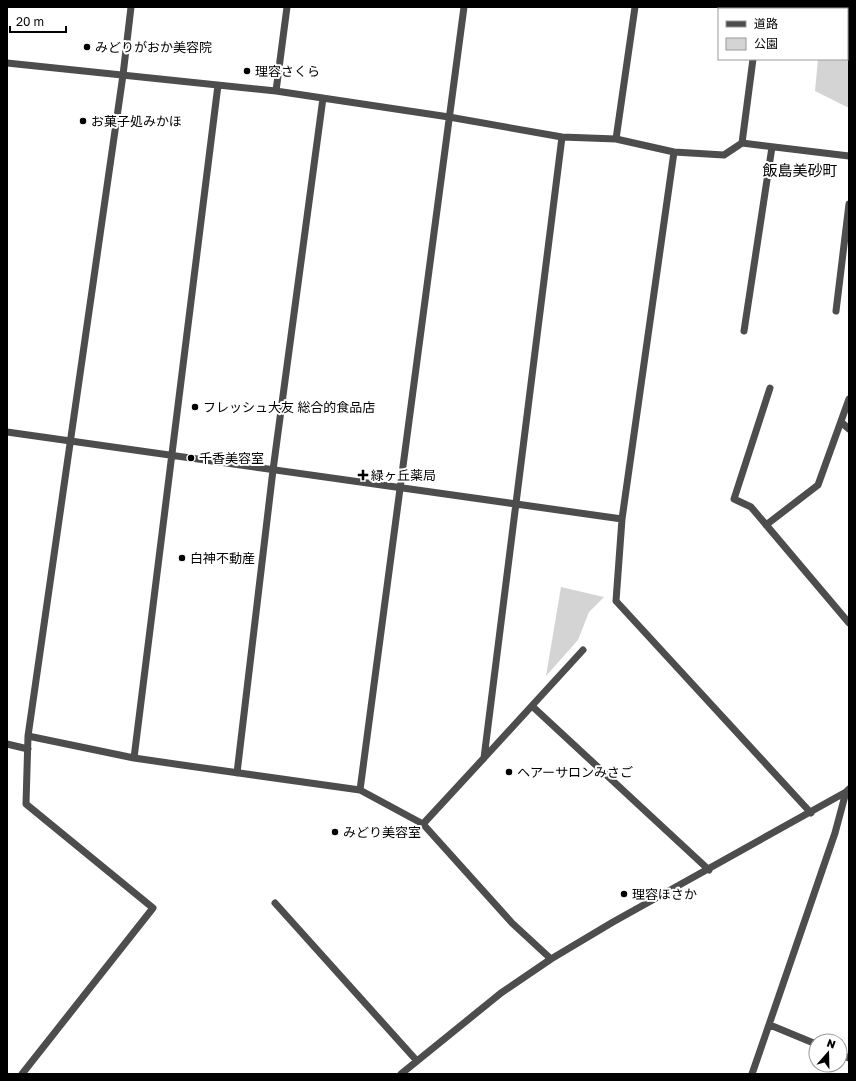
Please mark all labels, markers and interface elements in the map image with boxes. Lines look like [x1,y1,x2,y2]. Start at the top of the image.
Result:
scale bar [10,8,66,34]
legend [718,8,848,60]
text: 20 m [16,14,44,29]
text: 道路 [754,16,778,31]
text: 公園 [754,36,778,51]
place label: みどりがおか美容院 [95,39,212,55]
marker: みどりがおか美容院 [82,42,92,52]
place label: 理容さくら [255,63,320,79]
marker: 理容さくら [242,66,252,76]
place label: お菓子処みかほ [91,113,182,129]
marker: お菓子処みかほ [78,116,88,126]
district label: 飯島美砂町 [762,161,838,179]
place label: フレッシュ大友 総合的食品店 [203,399,375,415]
marker: フレッシュ大友 総合的食品店 [190,402,200,412]
place label: 千香美容室 [199,450,264,466]
marker: 千香美容室 [186,453,196,463]
place label: 緑ヶ丘薬局 [371,467,436,483]
marker: 緑ヶ丘薬局 [358,470,368,480]
place label: 白神不動産 [190,550,255,566]
marker: 白神不動産 [177,553,187,563]
place label: ヘアーサロンみさご [517,764,633,780]
marker: ヘアーサロンみさご [504,767,514,777]
place label: みどり美容室 [343,824,421,840]
marker: みどり美容室 [330,827,340,837]
place label: 理容ほさか [632,886,697,902]
marker: 理容ほさか [619,889,629,899]
north arrow [808,1033,848,1073]
text: N [825,1036,838,1051]

